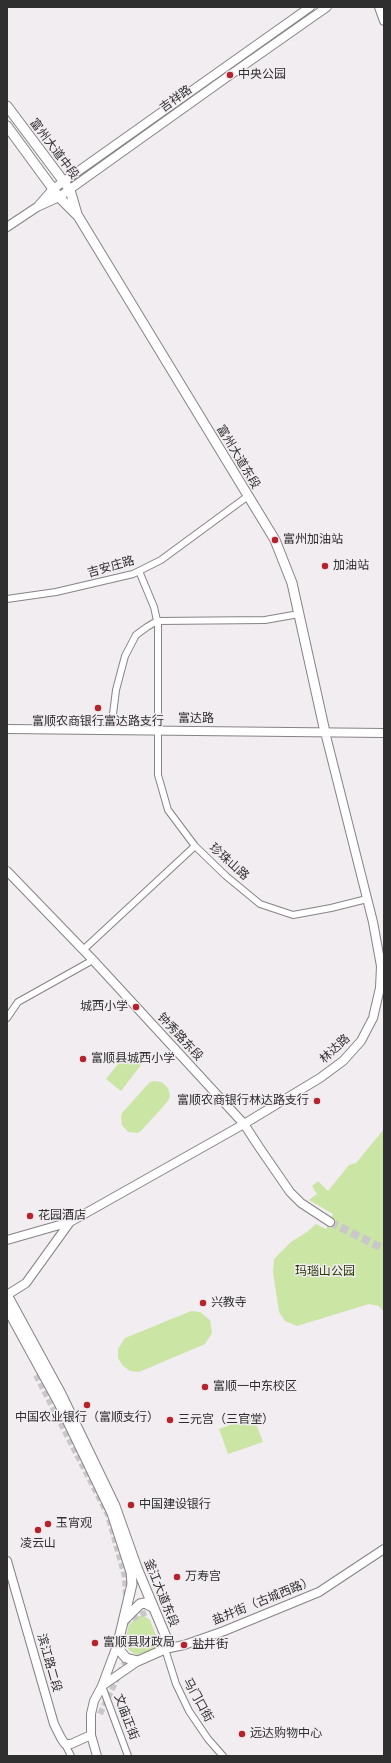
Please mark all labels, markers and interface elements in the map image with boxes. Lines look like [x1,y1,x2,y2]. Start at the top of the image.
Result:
place label: 中央公园 [238,68,286,82]
marker: 中央公园 [225,70,235,80]
street label: 吉祥路 [157,83,195,115]
street label: 富州大道中段 [27,116,81,182]
street label: 富州大道东段 [213,422,263,492]
place label: 富州加油站 [283,533,343,547]
marker: 富州加油站 [270,535,280,545]
street label: 吉安庄路 [86,553,136,581]
place label: 加油站 [333,559,369,573]
marker: 加油站 [320,561,330,571]
marker: 富顺农商银行富达路支行 [93,703,103,713]
street label: 富达路 [178,712,214,726]
place label: 富顺农商银行富达路支行 [32,715,164,729]
street label: 珍珠山路 [206,841,252,883]
place label: 城西小学 [80,1000,128,1014]
marker: 城西小学 [131,1002,141,1012]
street label: 钟秀路东段 [154,1010,206,1064]
street label: 林达路 [317,1031,353,1067]
place label: 富顺县城西小学 [91,1052,175,1066]
marker: 富顺县城西小学 [78,1054,88,1064]
place label: 富顺农商银行林达路支行 [177,1094,309,1108]
marker: 富顺农商银行林达路支行 [312,1096,322,1106]
place label: 花园酒店 [38,1209,86,1223]
marker: 花园酒店 [25,1211,35,1221]
park label: 玛瑙山公园 [295,1265,355,1279]
place label: 兴教寺 [211,1296,247,1310]
marker: 兴教寺 [198,1298,208,1308]
place label: 富顺一中东校区 [213,1380,297,1394]
marker: 富顺一中东校区 [200,1382,210,1392]
marker: 中国农业银行（富顺支行） [82,1400,92,1410]
place label: 中国农业银行（富顺支行） [15,1411,159,1425]
place label: 三元宫（三官堂） [178,1413,274,1427]
marker: 三元宫（三官堂） [165,1415,175,1425]
place label: 中国建设银行 [139,1498,211,1512]
marker: 中国建设银行 [126,1500,136,1510]
place label: 玉宵观 [56,1517,92,1531]
marker: 玉宵观 [43,1519,53,1529]
marker: 凌云山 [33,1525,43,1535]
place label: 凌云山 [20,1537,56,1551]
street label: 釜江大道东段 [141,1557,181,1629]
place label: 万寿宫 [185,1570,221,1584]
marker: 万寿宫 [172,1572,182,1582]
street label: 盐井街（古城西路） [210,1574,316,1628]
street label: 滨江路二段 [34,1632,64,1694]
place label: 富顺县财政局 [103,1636,175,1650]
marker: 富顺县财政局 [90,1638,100,1648]
place label: 盐井街 [192,1638,228,1652]
marker: 盐井街 [179,1640,189,1650]
street label: 马门口街 [180,1676,216,1724]
street label: 文庙正街 [111,1692,141,1742]
place label: 远达购物中心 [250,1727,322,1741]
marker: 远达购物中心 [237,1729,247,1739]

